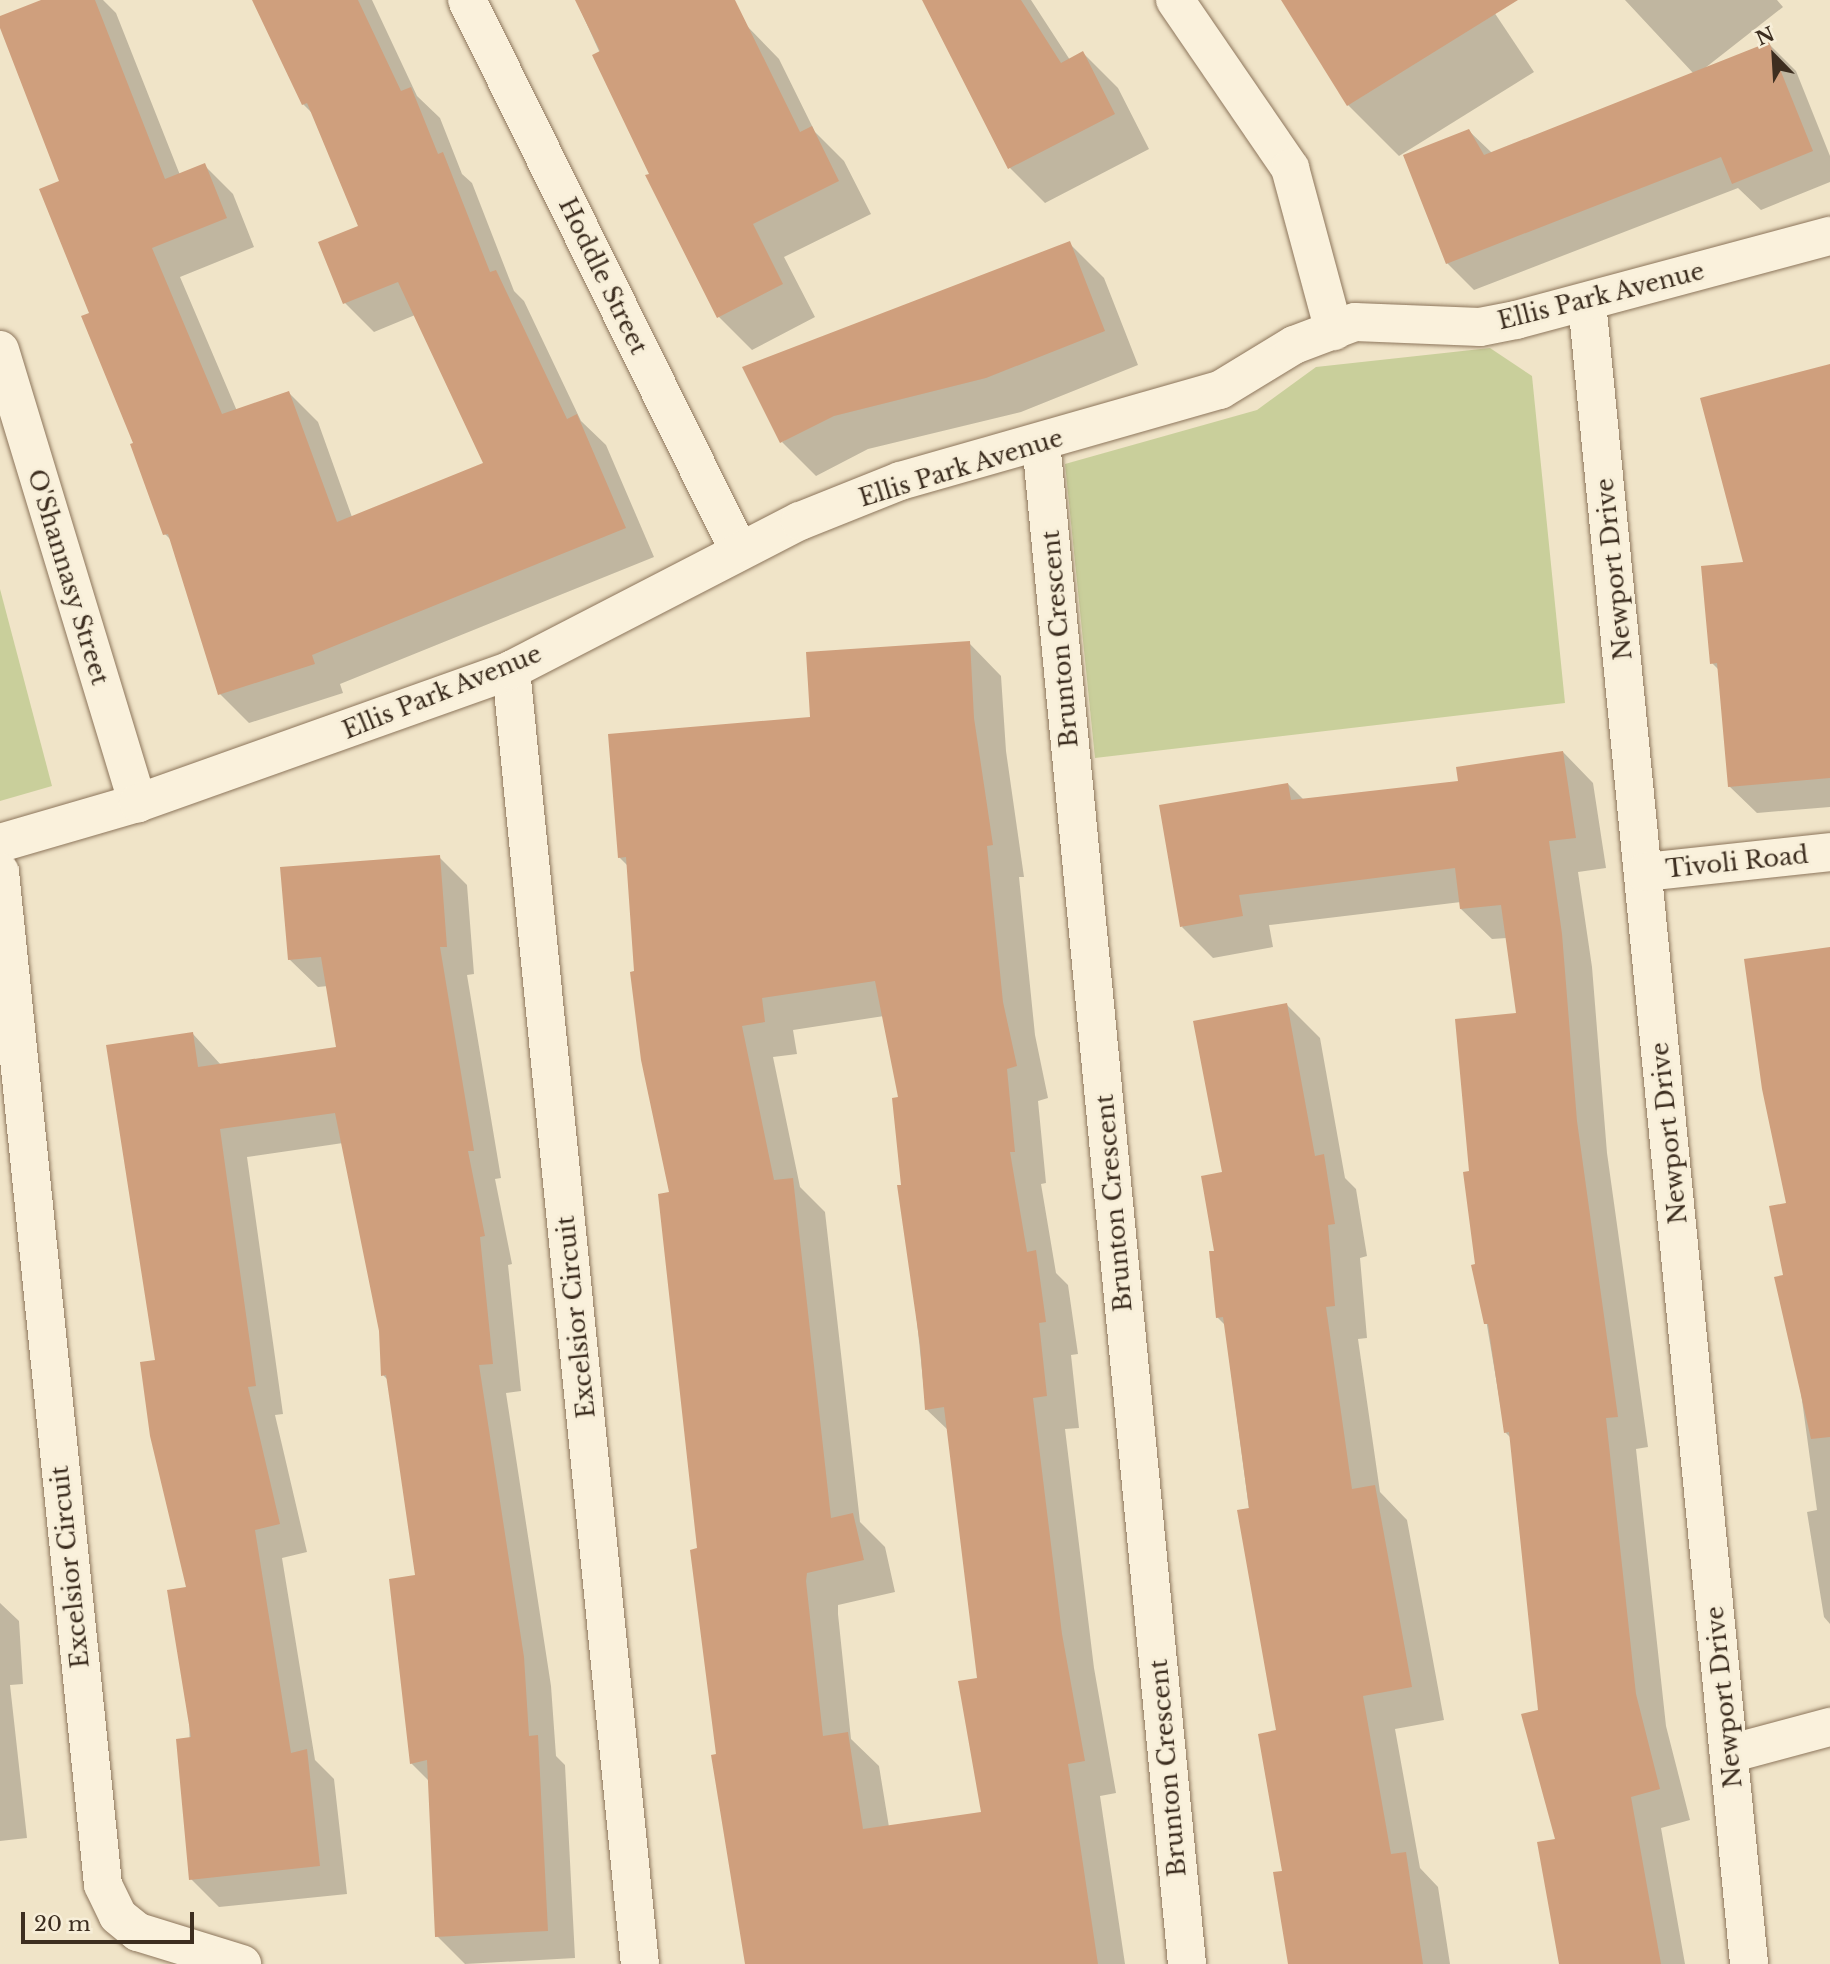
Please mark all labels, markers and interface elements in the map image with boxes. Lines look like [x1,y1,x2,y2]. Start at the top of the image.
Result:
north arrow [1739,21,1809,91]
text: N [1752,22,1778,50]
street label: Hoddle Street [553,193,653,359]
street label: Ellis Park Avenue [1494,256,1708,336]
street label: Ellis Park Avenue [855,423,1067,513]
street label: O'Shannasy Street [21,465,115,689]
street label: Newport Drive [1590,477,1638,661]
street label: Brunton Crescent [1036,529,1084,749]
street label: Ellis Park Avenue [338,639,546,745]
street label: Tivoli Road [1664,840,1810,884]
street label: Newport Drive [1645,1041,1693,1225]
street label: Brunton Crescent [1090,1093,1138,1313]
street label: Excelsior Circuit [551,1214,601,1420]
street label: Excelsior Circuit [45,1464,95,1670]
street label: Newport Drive [1700,1605,1748,1789]
street label: Brunton Crescent [1144,1658,1192,1878]
scale bar [24,1898,198,1942]
text: 20 m [34,1911,91,1937]

